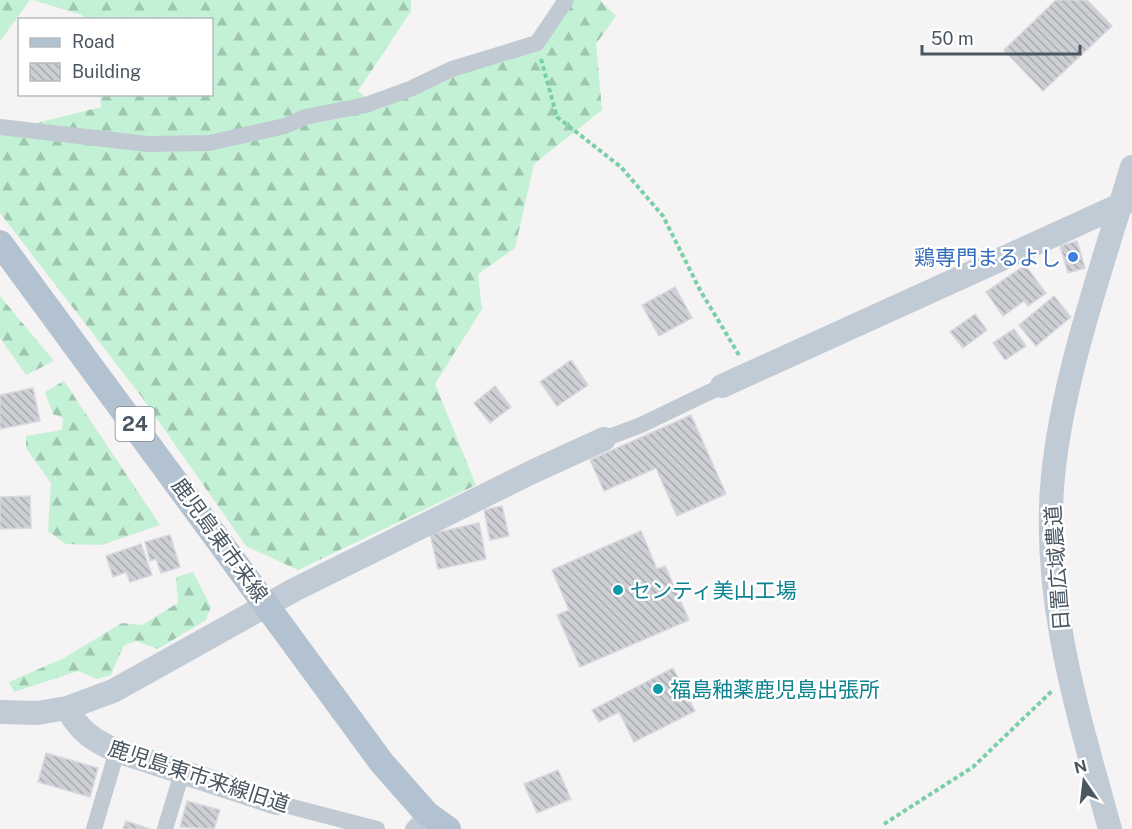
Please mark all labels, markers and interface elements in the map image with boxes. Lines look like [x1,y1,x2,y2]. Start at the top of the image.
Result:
legend [18,18,213,96]
scale bar [922,18,1080,56]
text: 50 m [931,28,974,49]
text: Road [72,31,115,52]
text: Building [72,61,141,82]
place label: 鶏専門まるよし [914,245,1061,270]
marker: 鶏専門まるよし [1066,250,1080,264]
road number: 24 [116,407,154,441]
street label: 鹿児島東市来線 [167,473,273,607]
street label: 日置広域農道 [1040,504,1074,632]
place label: センティ美山工場 [630,578,797,603]
marker: センティ美山工場 [611,583,625,597]
place label: 福島釉薬鹿児島出張所 [670,677,880,702]
marker: 福島釉薬鹿児島出張所 [651,682,665,696]
street label: 鹿児島東市来線旧道 [105,735,293,817]
north arrow [1054,751,1114,811]
text: N [1072,756,1089,778]

